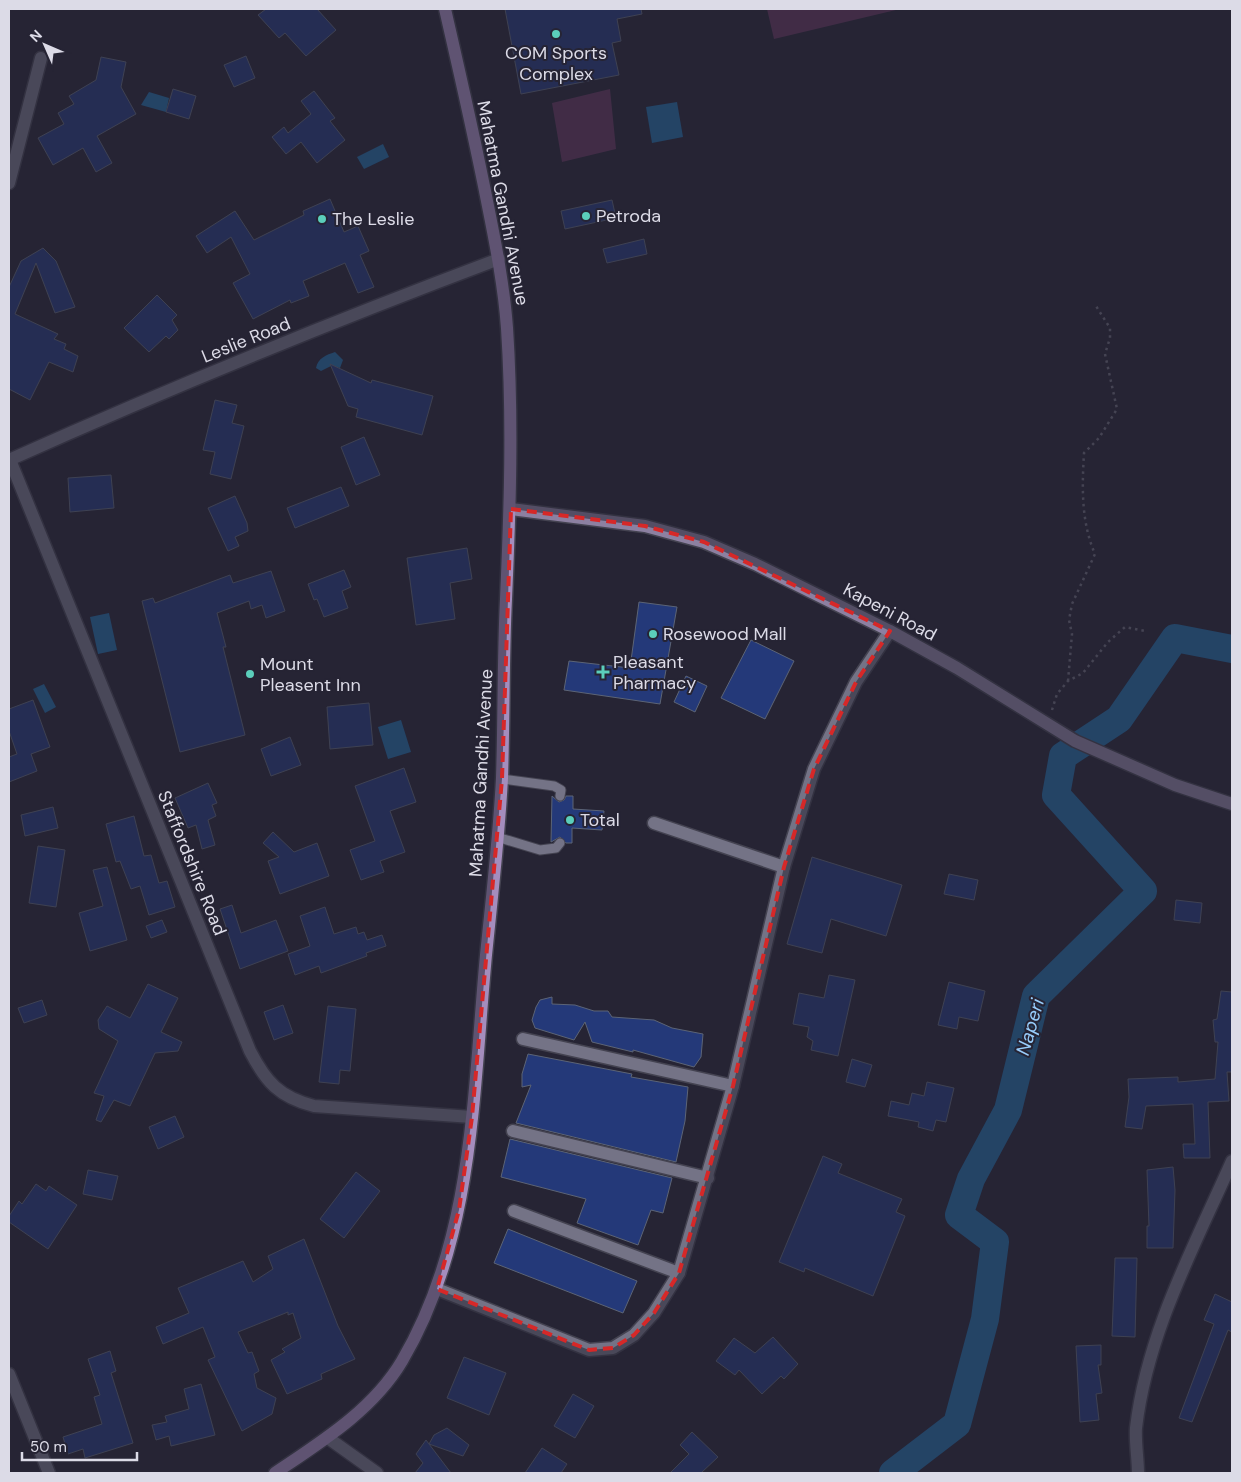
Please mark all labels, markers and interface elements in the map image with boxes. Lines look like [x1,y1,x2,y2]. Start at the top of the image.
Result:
north arrow [20,20,70,70]
text: N [26,26,46,46]
marker: COM Sports Complex [550,28,562,40]
place label: COM Sports Complex [505,41,607,86]
street label: Mahatma Gandhi Avenue [471,99,535,307]
place label: Petroda [596,204,661,228]
place label: The Leslie [332,207,414,231]
marker: Petroda [580,210,592,222]
marker: The Leslie [316,213,328,225]
street label: Leslie Road [198,311,294,369]
street label: Kapeni Road [839,577,941,647]
place label: Rosewood Mall [663,622,787,646]
marker: Rosewood Mall [647,628,659,640]
place label: Pleasant Pharmacy [613,650,696,695]
place label: Mount Pleasent Inn [260,652,361,697]
marker: Pleasant Pharmacy [597,666,609,678]
marker: Mount Pleasent Inn [244,668,256,680]
street label: Mahatma Gandhi Avenue [464,668,498,878]
street label: Staffordshire Road [152,787,232,939]
place label: Total [580,808,620,832]
marker: Total [564,814,576,826]
water label: Naperi [1010,995,1050,1058]
scale bar [22,1430,138,1462]
text: 50 m [30,1437,67,1457]

